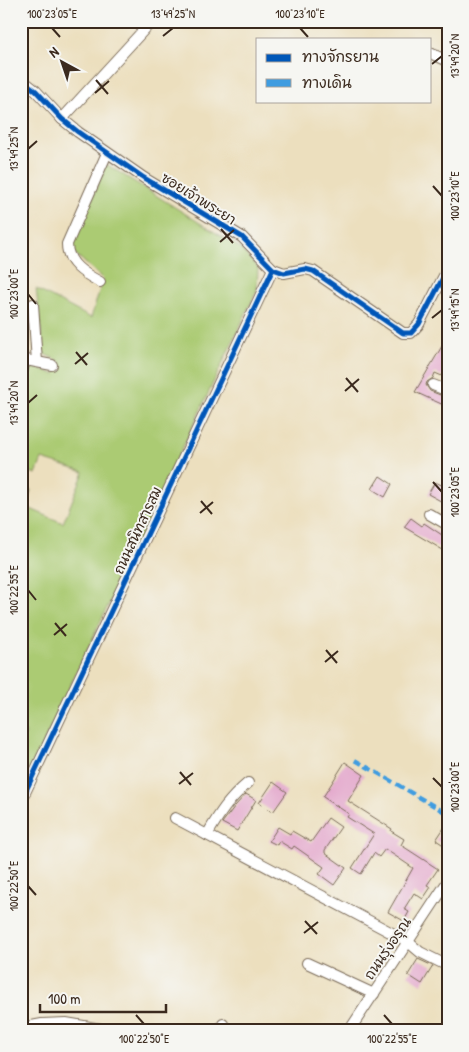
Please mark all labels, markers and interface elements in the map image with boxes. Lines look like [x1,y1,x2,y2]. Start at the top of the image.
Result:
text: 100°23'05"E [27,5,78,22]
text: 13°49'25"N [151,5,195,22]
text: 100°23'10"E [275,5,325,22]
text: 13°49'20"N [446,34,463,78]
north arrow [38,38,88,88]
legend [256,38,432,102]
text: N [44,42,63,61]
text: ทางจักรยาน [302,46,379,67]
text: ทางเดิน [302,72,352,93]
text: 13°49'25"N [5,127,22,171]
street label: ซอยเจ้าพระยา [158,167,240,229]
text: 100°23'10"E [446,171,463,221]
text: 100°23'00"E [5,268,22,319]
text: 13°49'15"N [446,289,463,331]
text: 13°49'20"N [5,381,22,425]
text: 100°23'05"E [446,466,463,517]
street label: ถนนสนิทสารสม [108,483,166,577]
text: 100°22'55"E [5,564,22,615]
text: 100°23'00"E [446,761,463,812]
text: 100°22'50"E [5,860,22,911]
street label: ถนนรุ่งอรุณ [359,913,416,984]
scale bar [40,982,166,1014]
text: 100 m [48,988,81,1009]
text: 100°22'50"E [119,1030,170,1047]
text: 100°22'55"E [367,1030,418,1047]

